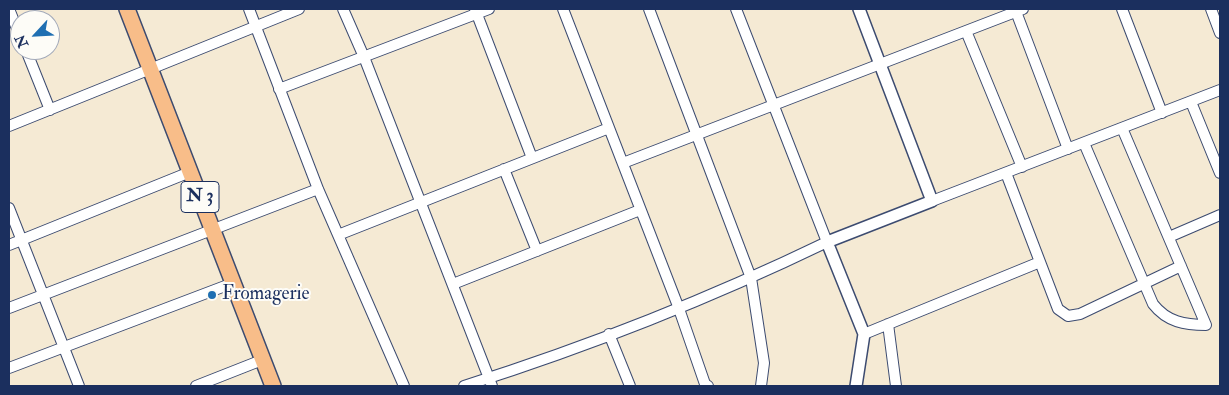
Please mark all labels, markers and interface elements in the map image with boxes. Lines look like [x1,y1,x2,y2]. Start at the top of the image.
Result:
north arrow [10,10,60,60]
text: N [12,32,32,50]
road number: N 3 [181,182,219,212]
place label: Fromagerie [222,284,309,306]
marker: Fromagerie [206,289,218,301]

